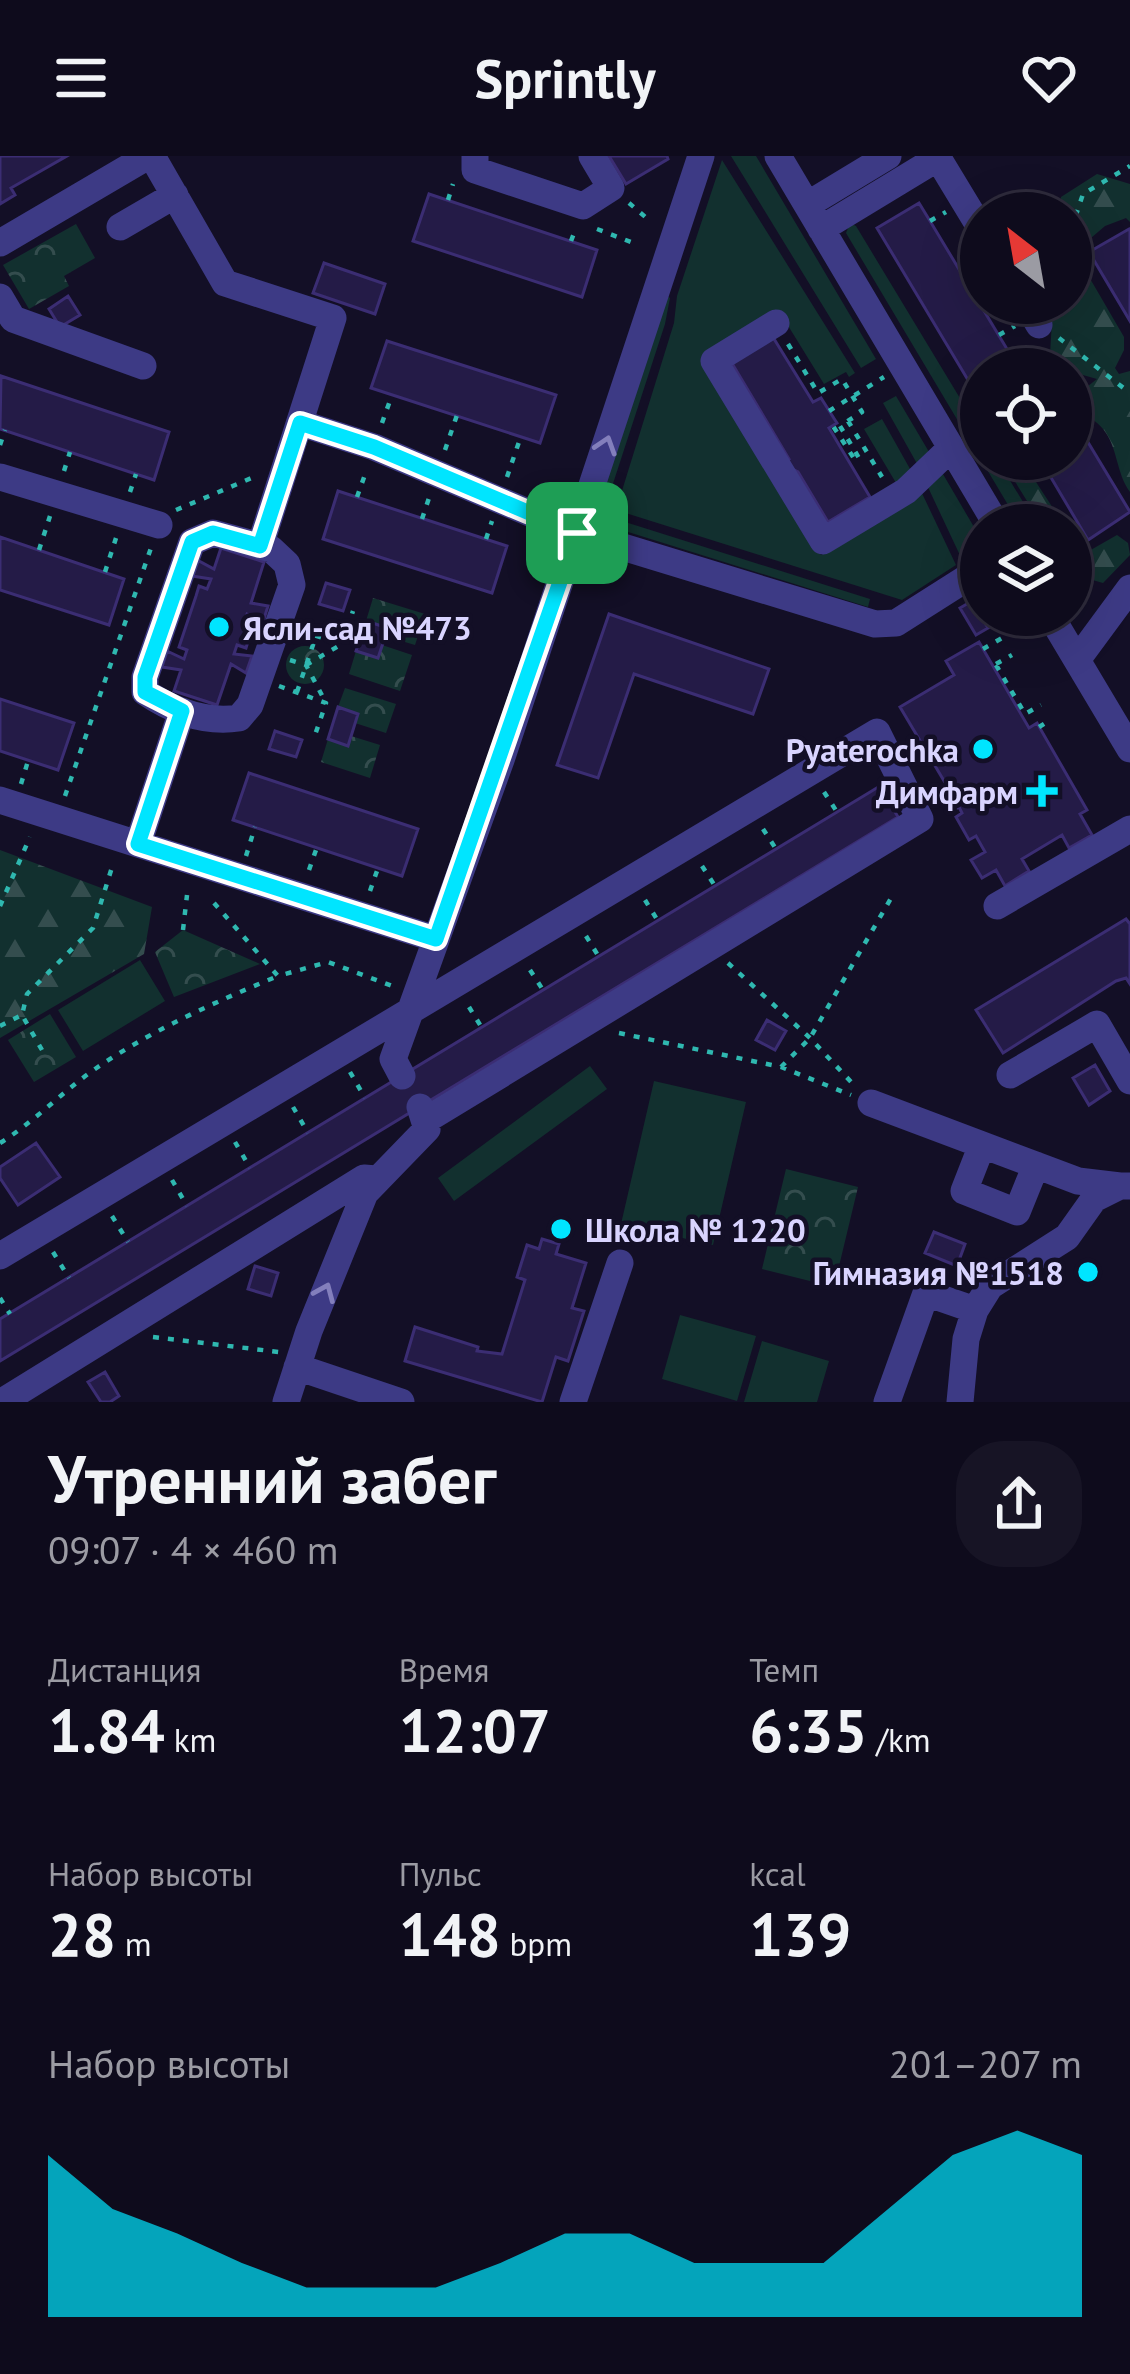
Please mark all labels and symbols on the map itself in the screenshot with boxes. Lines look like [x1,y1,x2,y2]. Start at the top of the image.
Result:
north arrow [960,192,1092,324]
one-way arrow [592,435,617,456]
pin [526,482,628,584]
place label: Ясли-сад №473 [243,606,472,649]
marker: Ясли-сад №473 [206,614,232,640]
place label: Pyaterochka [786,728,959,771]
marker: Pyaterochka [970,736,996,762]
place label: Димфарм [876,770,1018,813]
marker: Димфарм [1029,778,1055,804]
place label: Школа № 1220 [585,1208,806,1251]
marker: Школа № 1220 [548,1216,574,1242]
place label: Гимназия №1518 [813,1251,1064,1294]
marker: Гимназия №1518 [1075,1259,1101,1285]
one-way arrow [311,1283,335,1304]

